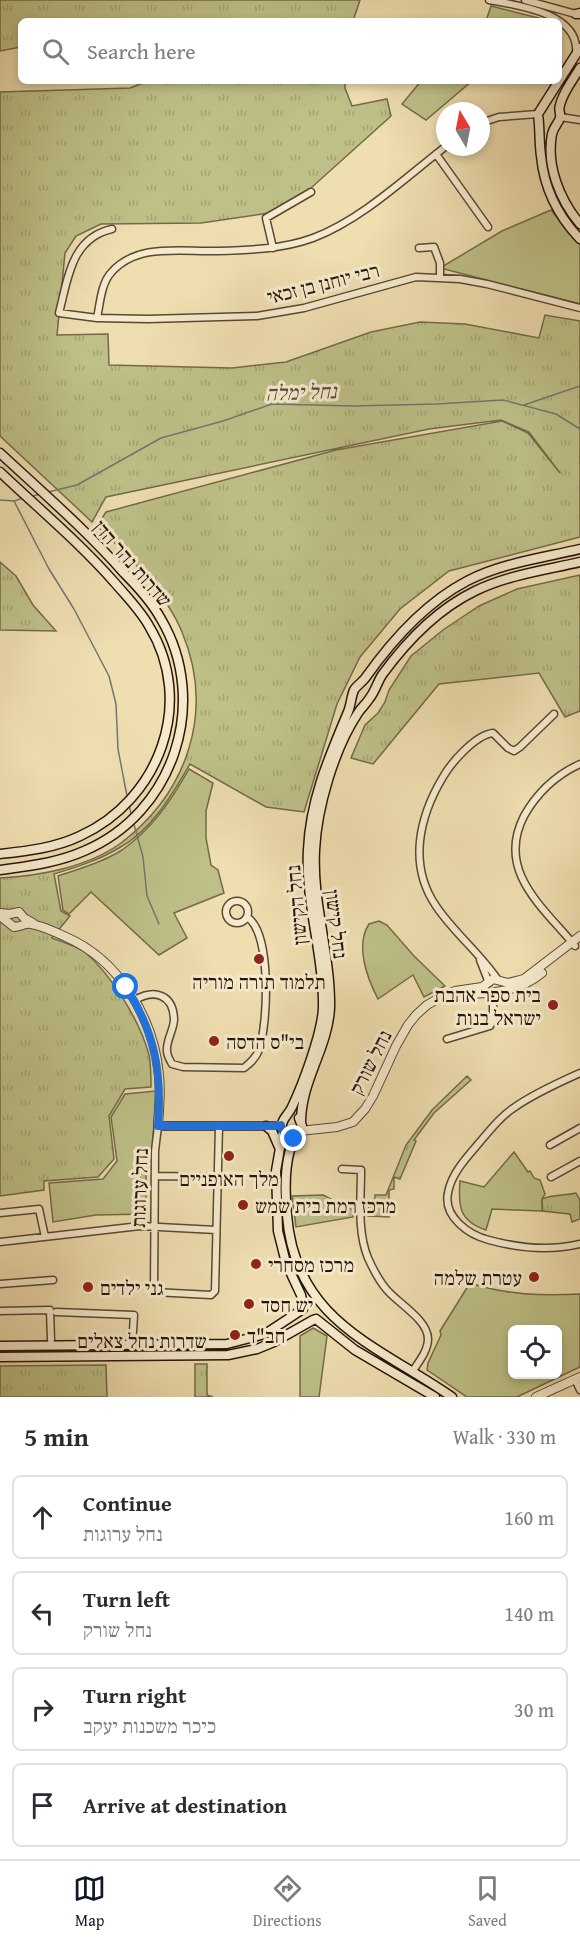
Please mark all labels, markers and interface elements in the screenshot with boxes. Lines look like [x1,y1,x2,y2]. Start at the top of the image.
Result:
search box [18,18,562,84]
icon: search [39,35,72,68]
text: Search here [87,35,196,67]
north arrow [436,102,490,156]
street label: רבי יוחנן בן זכאי [264,255,382,311]
water label: נחל ימלה [265,375,339,409]
street label: שדרות נהר הדן [87,513,179,613]
street label: נחל הקישון [278,864,314,946]
street label: נחל קישון [318,888,356,960]
marker: תלמוד תורה מוריה [252,952,266,966]
place label: תלמוד תורה מוריה [192,967,326,996]
route start [112,973,138,999]
place label: בית ספר אהבת ישראל בנות [434,980,541,1032]
marker: בית ספר אהבת ישראל בנות [546,998,560,1012]
street label: נחל שורק [341,1025,399,1099]
place label: בי"ס הדסה [226,1027,304,1056]
marker: בי"ס הדסה [207,1034,221,1048]
route end [280,1125,306,1151]
street label: נחל ערוגות [123,1148,155,1228]
marker: מלך האופניים [222,1149,236,1163]
place label: מלך האופניים [179,1164,279,1193]
place label: מרכז רמת בית שמש [255,1191,396,1220]
marker: מרכז רמת בית שמש [236,1198,250,1212]
place label: מרכז מסחרי [268,1250,354,1279]
marker: מרכז מסחרי [249,1257,263,1271]
place label: עטרת שלמה [434,1263,522,1292]
marker: עטרת שלמה [527,1270,541,1284]
place label: גני ילדים [100,1273,164,1302]
marker: גני ילדים [81,1280,95,1294]
place label: יש חסד [261,1290,313,1319]
marker: יש חסד [242,1297,256,1311]
place label: חב"ד [247,1321,285,1350]
map controls [508,1325,562,1379]
button: locate [508,1325,562,1379]
street label: שדרות נחל צאלים [77,1326,207,1355]
marker: חב"ד [228,1328,242,1342]
text: 5 min [24,1417,89,1456]
text: Walk · 330 m [453,1422,556,1451]
text: Continue [83,1487,172,1519]
icon: ahead [26,1501,59,1534]
text: 160 m [504,1503,554,1532]
text: נחל ערוגות [83,1519,163,1548]
text: Turn left [83,1583,170,1615]
icon: left [26,1597,59,1630]
text: 140 m [504,1599,554,1628]
text: נחל שורק [83,1615,152,1644]
text: Turn right [83,1679,186,1711]
icon: right [26,1693,59,1726]
text: 30 m [514,1695,554,1724]
text: כיכר משכנות יעקב [83,1711,216,1740]
icon: arrive [26,1789,59,1822]
text: Arrive at destination [83,1789,287,1821]
tab: Map [73,1872,106,1932]
tab: Directions [253,1872,322,1932]
tab: Saved [468,1872,507,1932]

